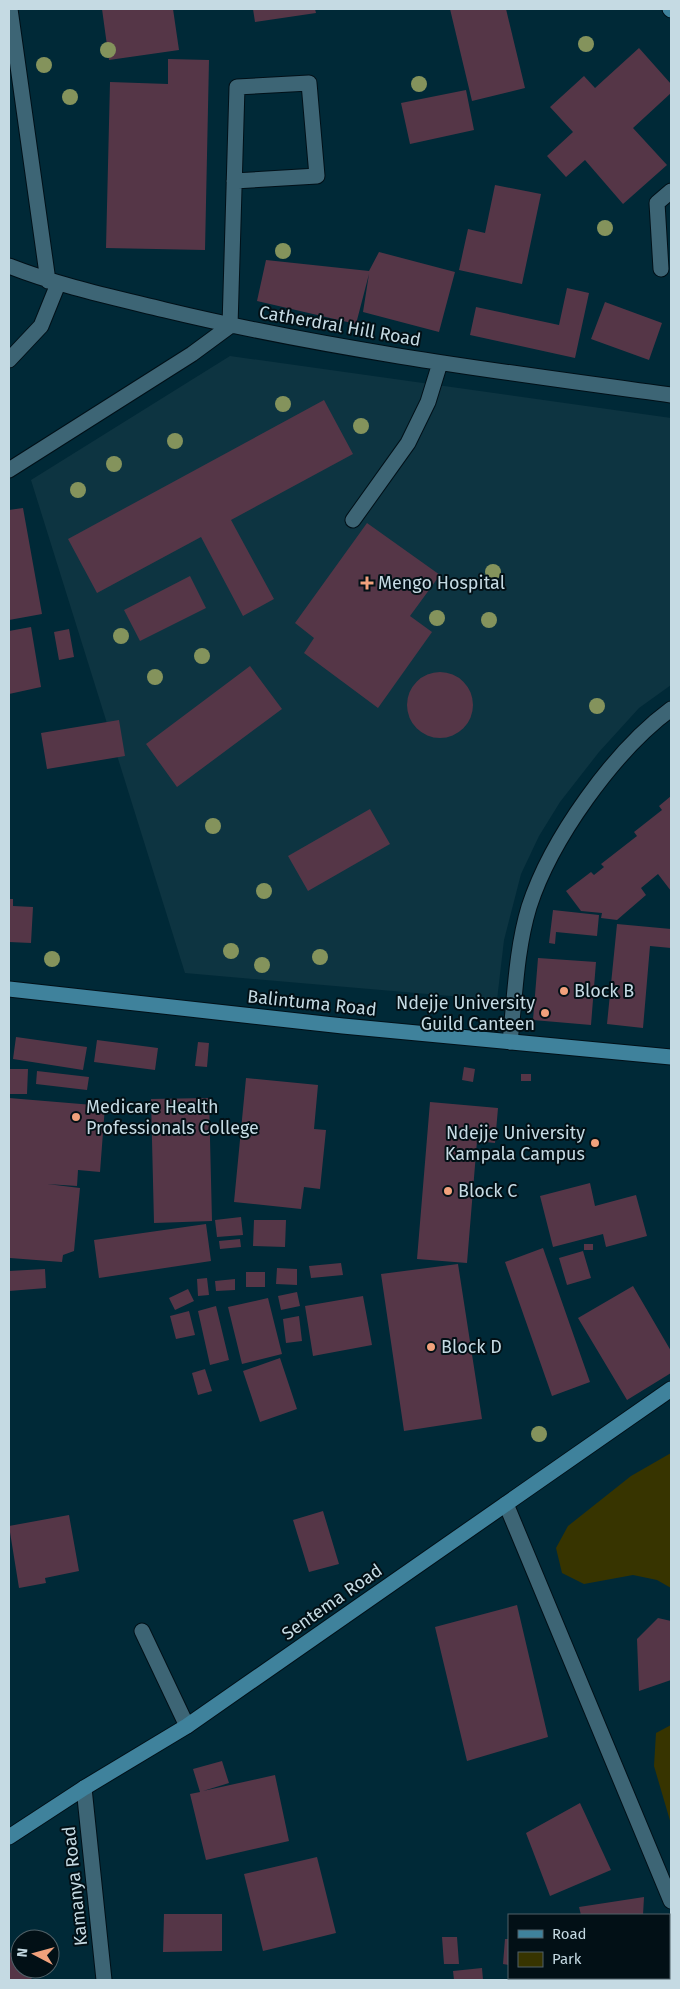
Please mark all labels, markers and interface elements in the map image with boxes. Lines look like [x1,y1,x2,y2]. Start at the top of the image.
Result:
street label: Catherdral Hill Road [257,301,423,351]
place label: Mengo Hospital [378,572,505,594]
marker: Mengo Hospital [360,576,374,590]
place label: Block B [574,980,634,1002]
street label: Balintuma Road [246,985,378,1021]
marker: Block B [558,985,570,997]
place label: Ndejje University Guild Canteen [396,992,535,1035]
marker: Ndejje University Guild Canteen [539,1007,551,1019]
place label: Medicare Health Professionals College [86,1096,259,1139]
marker: Medicare Health Professionals College [70,1111,82,1123]
place label: Ndejje University Kampala Campus [445,1122,585,1165]
marker: Ndejje University Kampala Campus [589,1137,601,1149]
place label: Block C [458,1180,517,1202]
marker: Block C [442,1185,454,1197]
place label: Block D [441,1336,502,1358]
marker: Block D [425,1341,437,1353]
street label: Sentema Road [277,1559,387,1645]
street label: Kamanya Road [58,1825,92,1947]
legend [508,1914,670,1979]
text: Road [552,1925,587,1943]
north arrow [10,1929,60,1979]
text: N [14,1947,32,1958]
text: Park [552,1950,582,1968]

